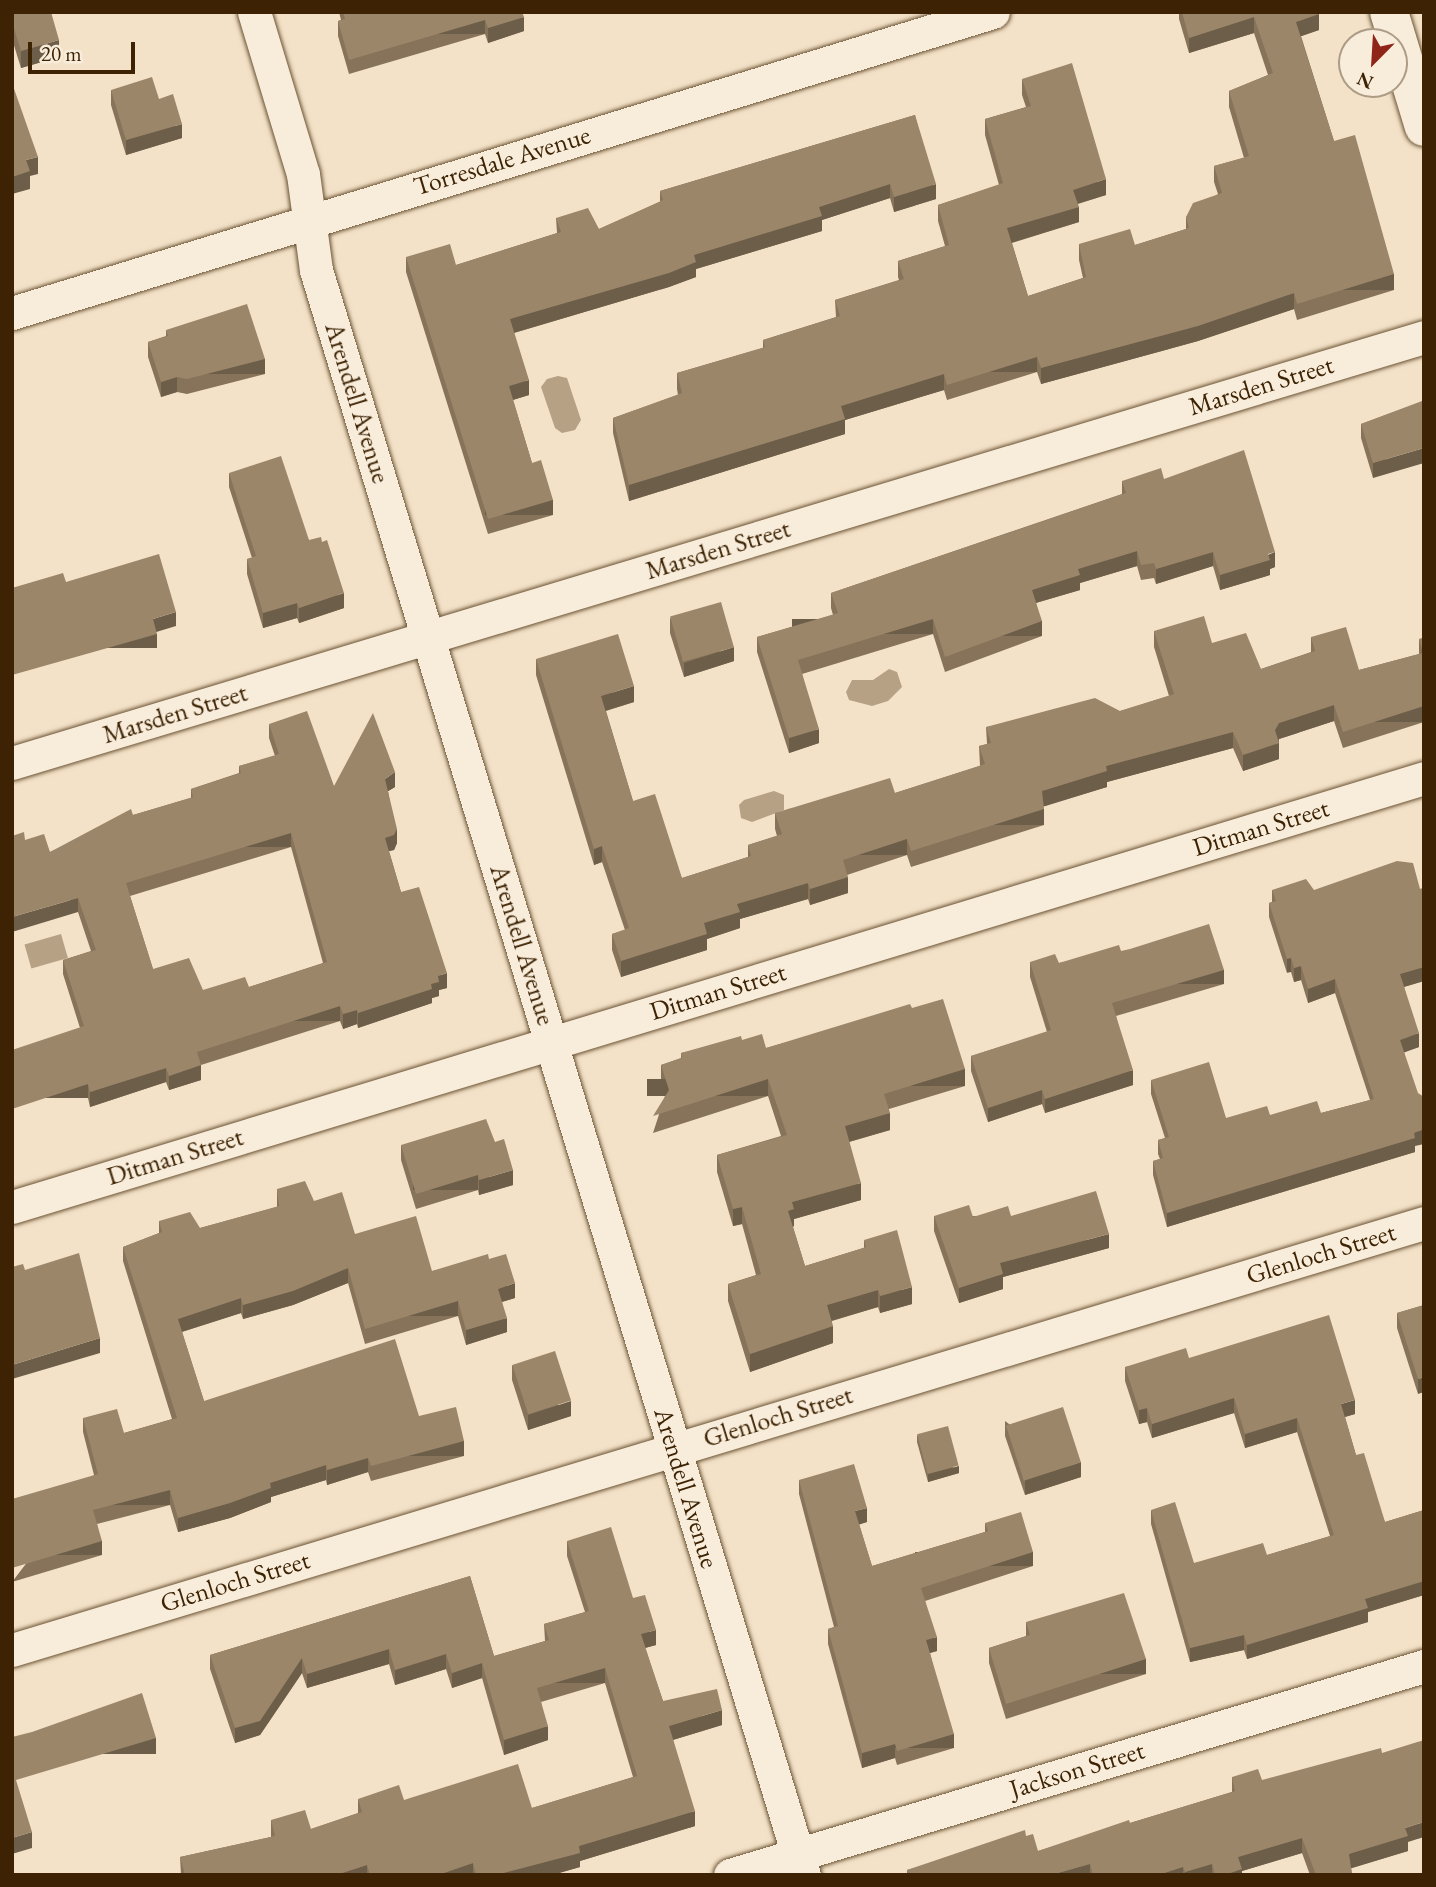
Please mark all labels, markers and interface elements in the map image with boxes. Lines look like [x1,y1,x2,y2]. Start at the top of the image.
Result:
scale bar [32,28,138,72]
north arrow [1338,28,1408,98]
text: 20 m [41,40,82,67]
text: N [1353,66,1377,95]
street label: Torresdale Avenue [410,119,594,203]
street label: Arendell Avenue [318,319,396,487]
street label: Marsden Street [1185,349,1337,423]
street label: Marsden Street [642,513,794,587]
street label: Marsden Street [99,677,251,751]
street label: Ditman Street [1189,793,1333,863]
street label: Arendell Avenue [483,861,561,1029]
street label: Ditman Street [646,957,790,1027]
street label: Ditman Street [103,1122,247,1192]
street label: Glenloch Street [1243,1217,1399,1291]
street label: Glenloch Street [700,1380,856,1454]
street label: Arendell Avenue [647,1404,725,1572]
street label: Glenloch Street [157,1545,313,1619]
street label: Jackson Street [1006,1735,1148,1805]

